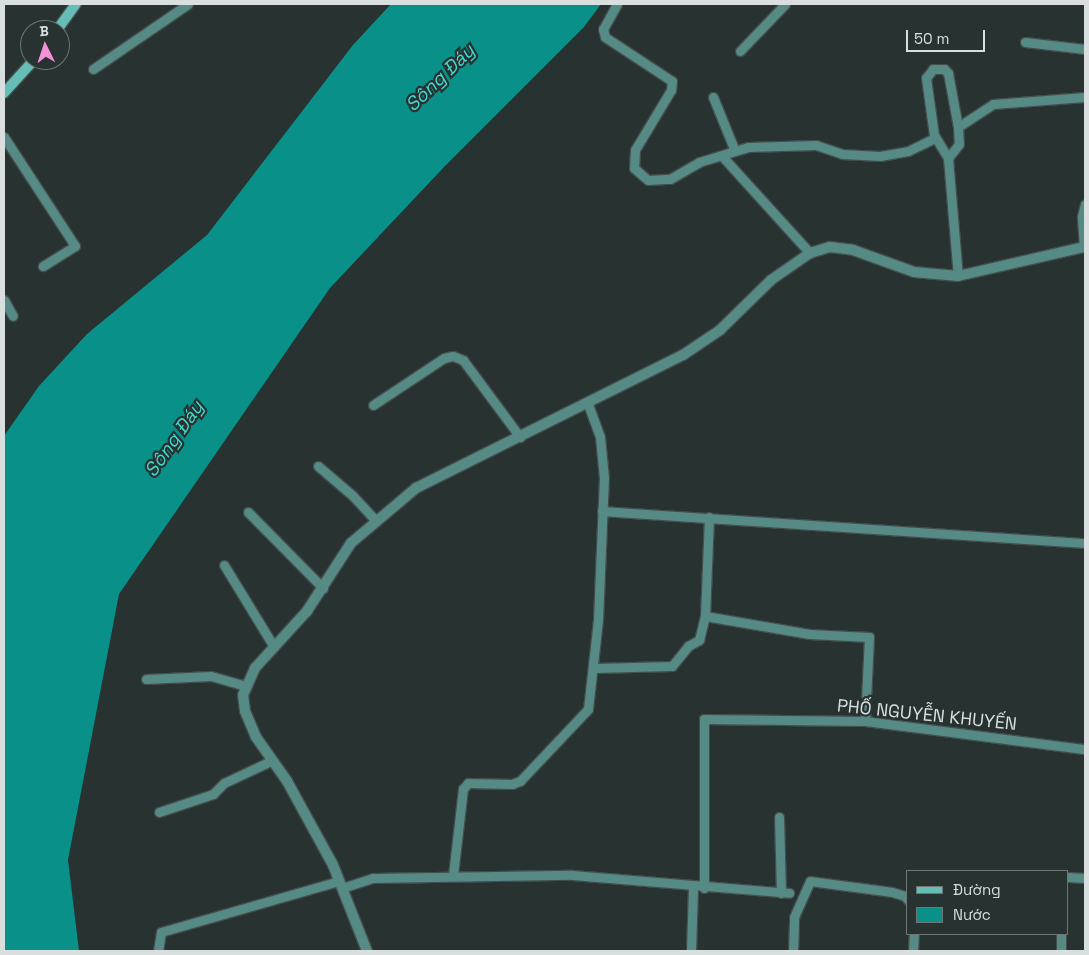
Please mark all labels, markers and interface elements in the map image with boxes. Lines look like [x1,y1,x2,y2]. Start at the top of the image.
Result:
north arrow [20,20,70,70]
scale bar [909,20,988,52]
text: B [39,22,49,40]
text: 50 m [914,29,949,48]
water label: Sông Đáy [401,40,479,116]
water label: Sông Đáy [140,397,208,481]
street label: PHỐ NGUYỄN KHUYẾN [836,695,1018,735]
legend [906,870,1069,935]
text: Đường [953,880,1001,899]
text: Nước [953,905,991,924]

